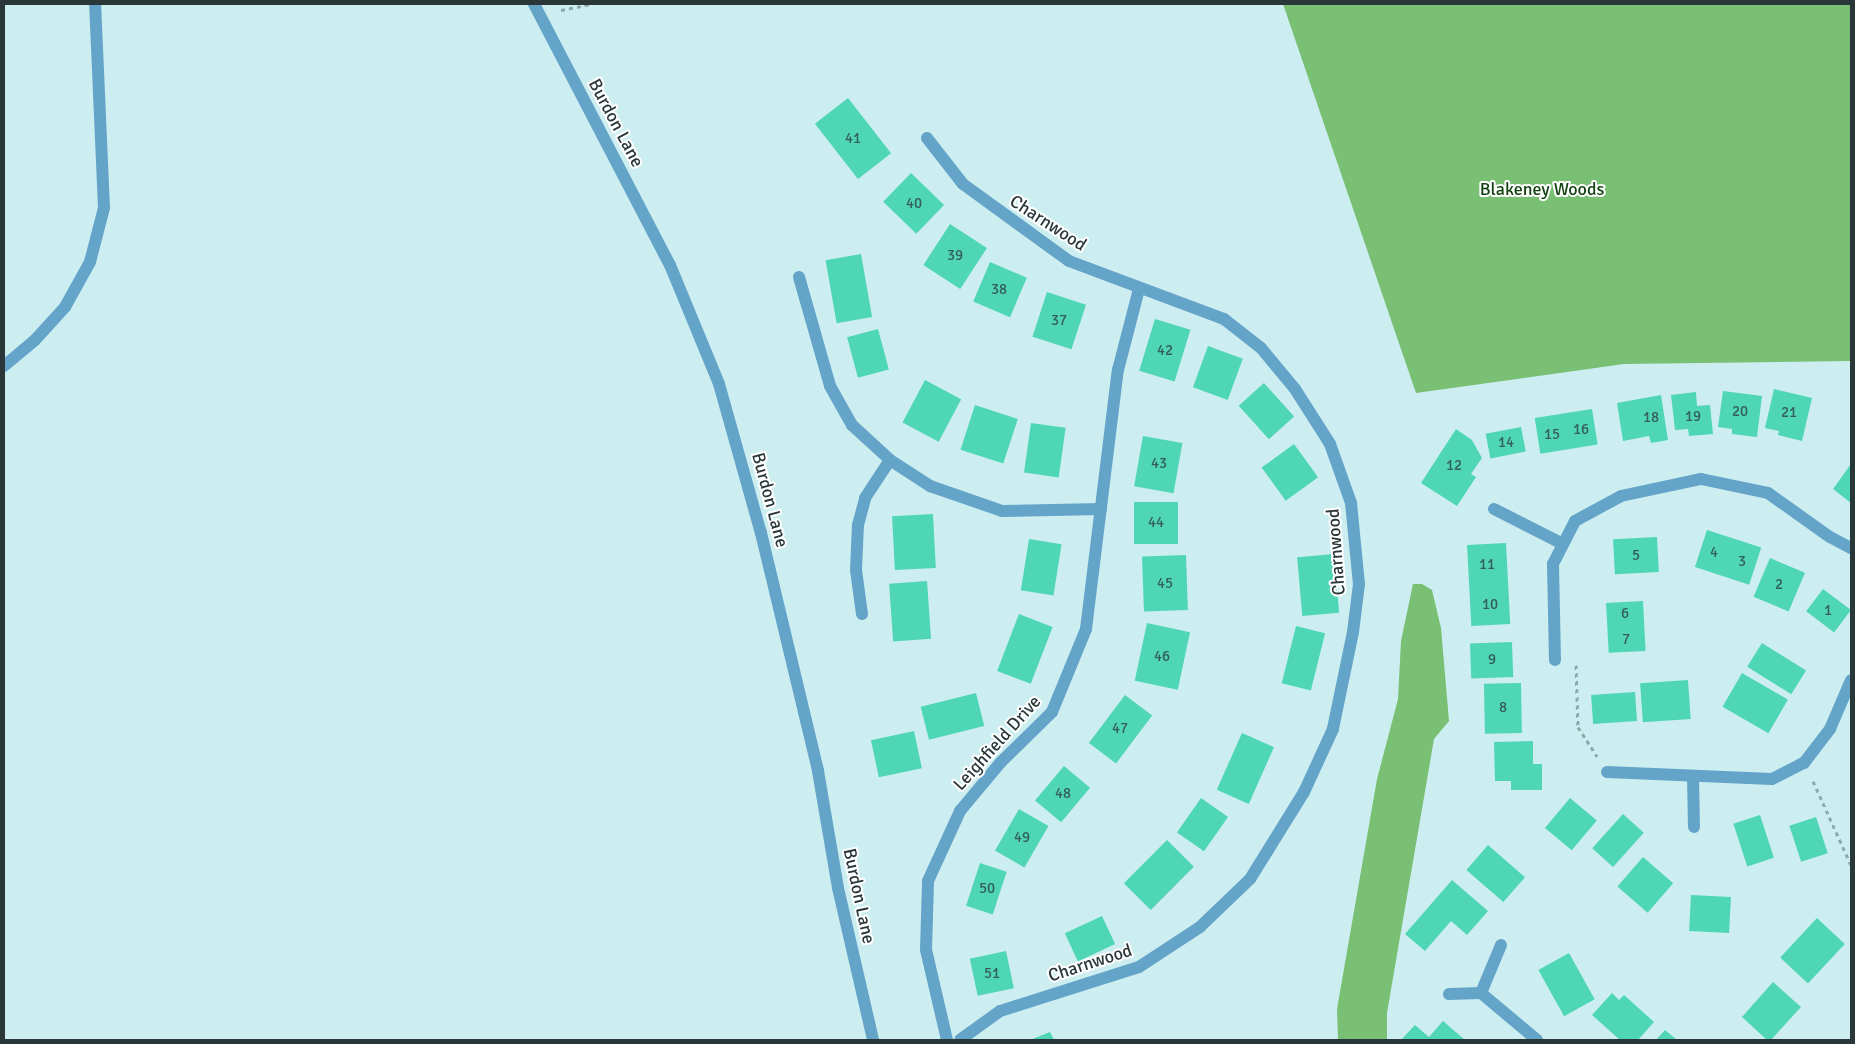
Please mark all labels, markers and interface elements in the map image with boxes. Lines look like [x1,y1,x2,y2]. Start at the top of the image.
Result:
street label: Burdon Lane [584,75,648,171]
house number: 41 [845,130,861,148]
park label: Blakeney Woods [1480,178,1604,200]
street label: Charnwood [1006,190,1090,256]
house number: 40 [906,195,922,213]
house number: 39 [947,247,963,265]
house number: 38 [991,281,1007,299]
house number: 37 [1051,312,1067,330]
house number: 42 [1157,342,1173,360]
house number: 20 [1732,403,1748,421]
house number: 21 [1781,404,1797,422]
house number: 19 [1685,408,1701,426]
house number: 18 [1643,409,1659,427]
house number: 16 [1573,421,1589,439]
house number: 15 [1544,426,1560,444]
house number: 14 [1498,434,1514,452]
street label: Burdon Lane [747,450,793,550]
house number: 43 [1151,455,1167,473]
house number: 12 [1446,457,1462,475]
street label: Charnwood [1322,508,1350,596]
house number: 44 [1148,514,1164,532]
house number: 4 [1710,544,1718,562]
house number: 5 [1632,547,1640,565]
house number: 3 [1738,553,1746,571]
house number: 11 [1479,556,1495,574]
house number: 45 [1157,575,1173,593]
house number: 2 [1775,576,1783,594]
house number: 10 [1482,596,1498,614]
house number: 1 [1824,602,1832,620]
house number: 6 [1621,605,1629,623]
house number: 7 [1622,631,1630,649]
house number: 46 [1154,648,1170,666]
house number: 9 [1488,651,1496,669]
street label: Leighfield Drive [949,691,1045,795]
house number: 8 [1499,699,1507,717]
house number: 47 [1112,720,1128,738]
house number: 48 [1055,785,1071,803]
house number: 49 [1014,829,1030,847]
street label: Burdon Lane [838,846,880,946]
house number: 50 [979,880,995,898]
street label: Charnwood [1045,939,1135,987]
house number: 51 [984,965,1000,983]

